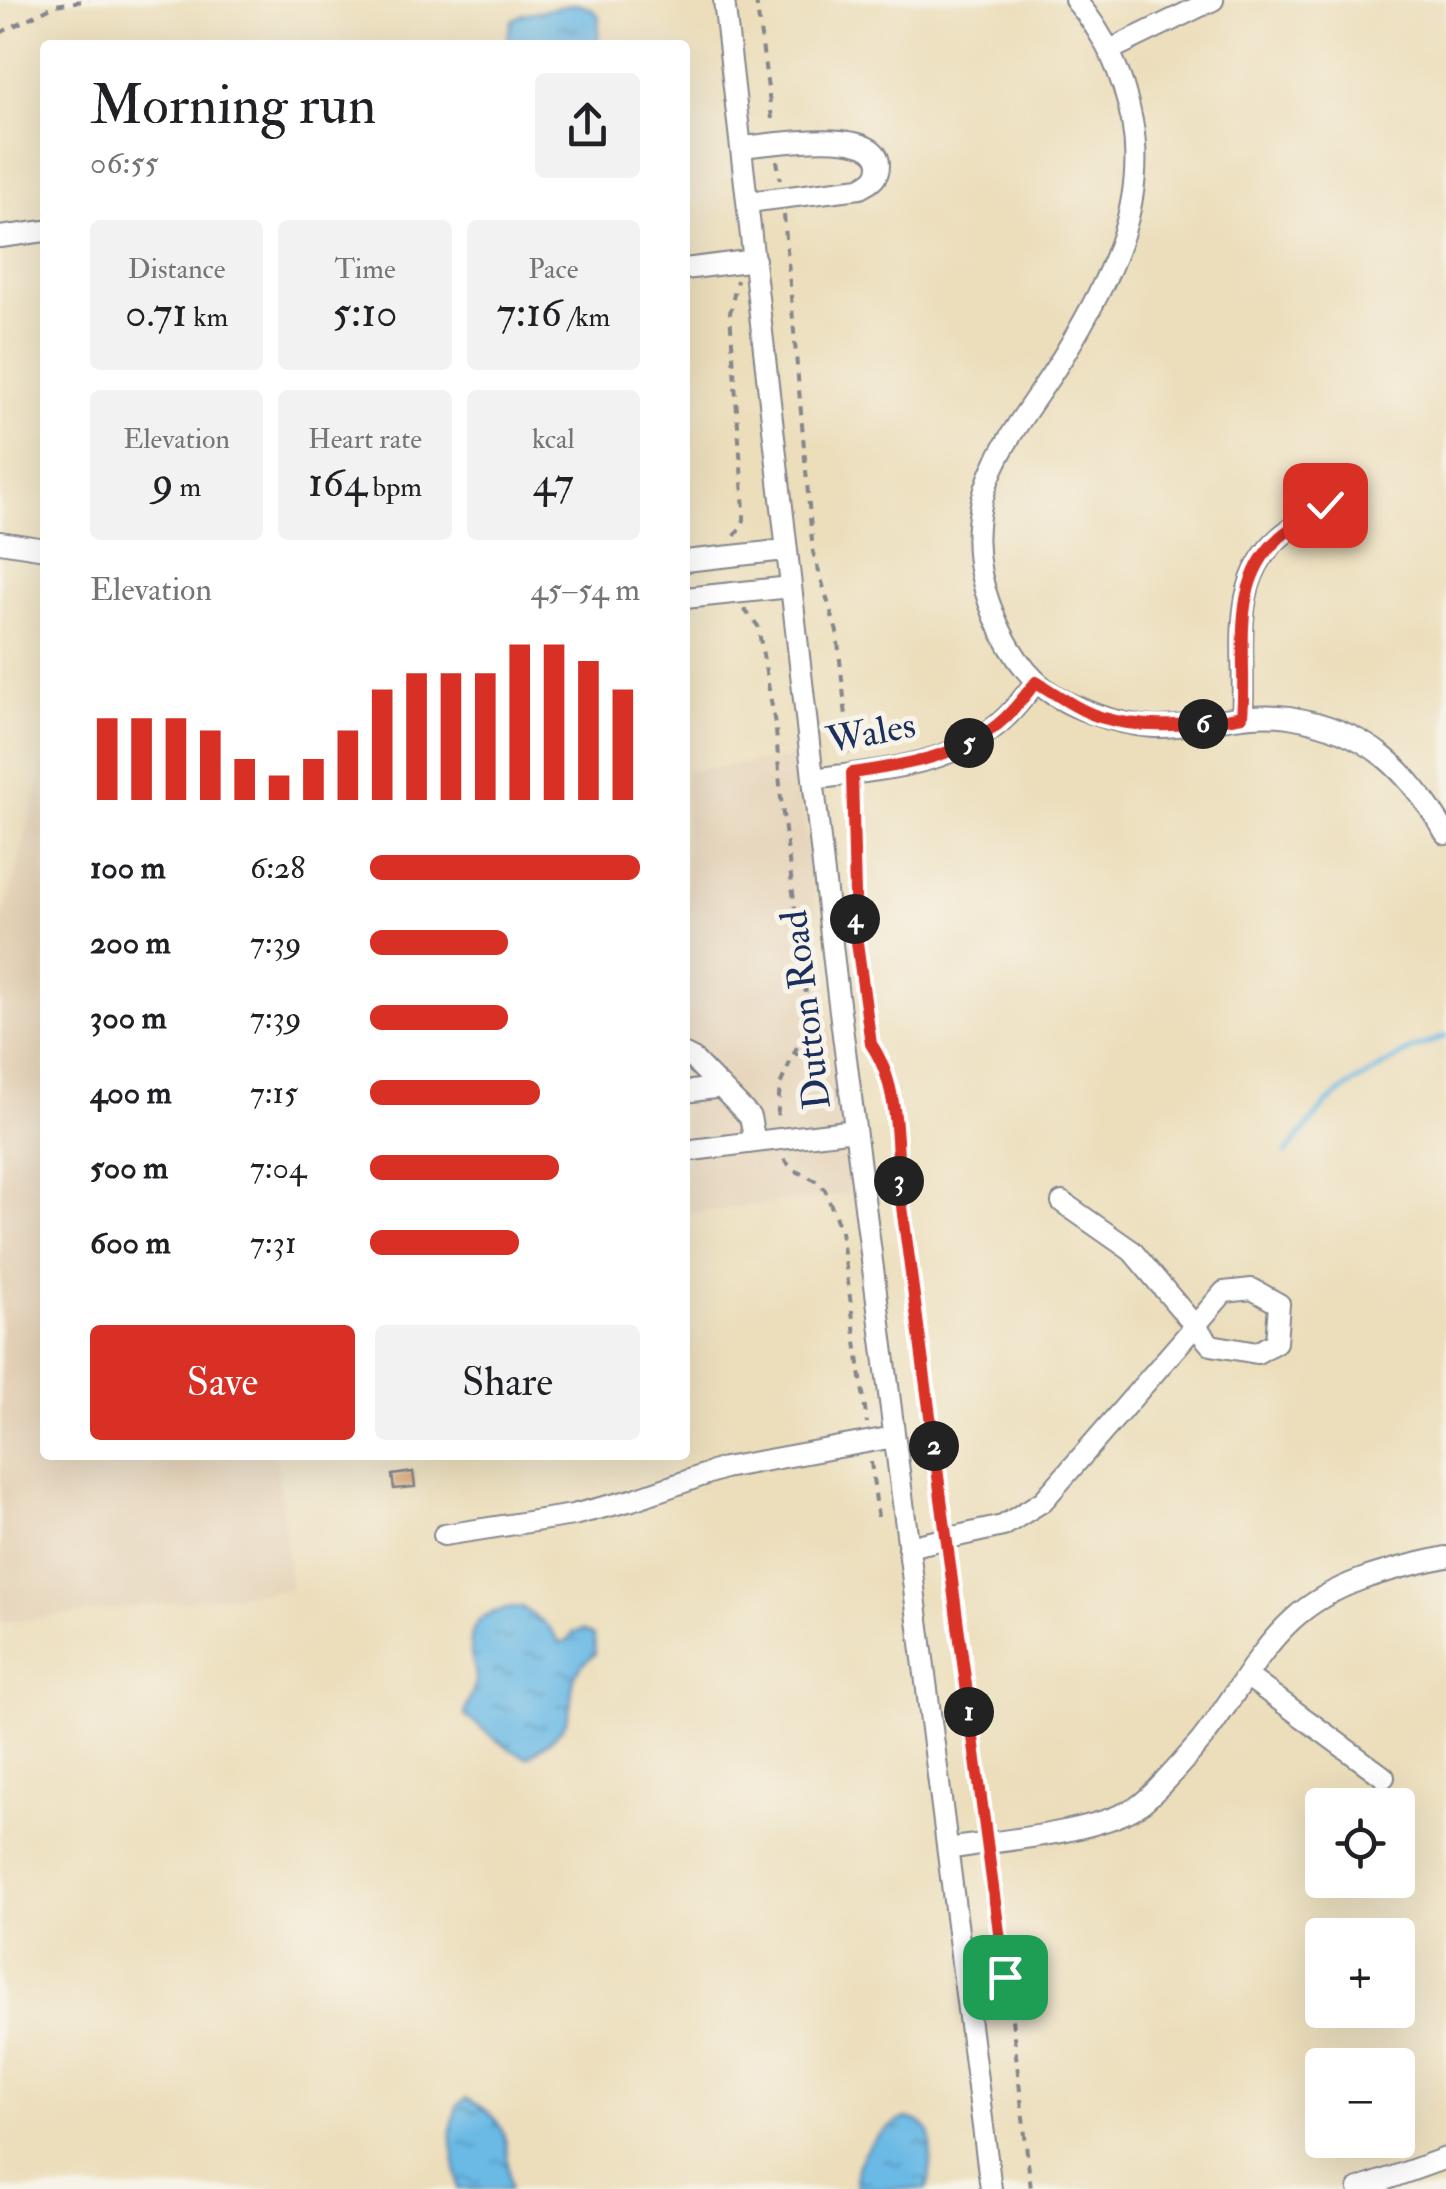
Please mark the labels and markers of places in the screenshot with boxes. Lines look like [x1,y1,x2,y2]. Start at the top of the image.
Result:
pin [1283,463,1368,548]
pin: 6 [1178,699,1228,749]
pin: 5 [944,718,994,768]
pin: 4 [830,894,880,944]
pin: 3 [874,1156,924,1206]
pin: 2 [909,1421,959,1471]
pin: 1 [944,1687,994,1737]
pin [963,1935,1048,2020]

